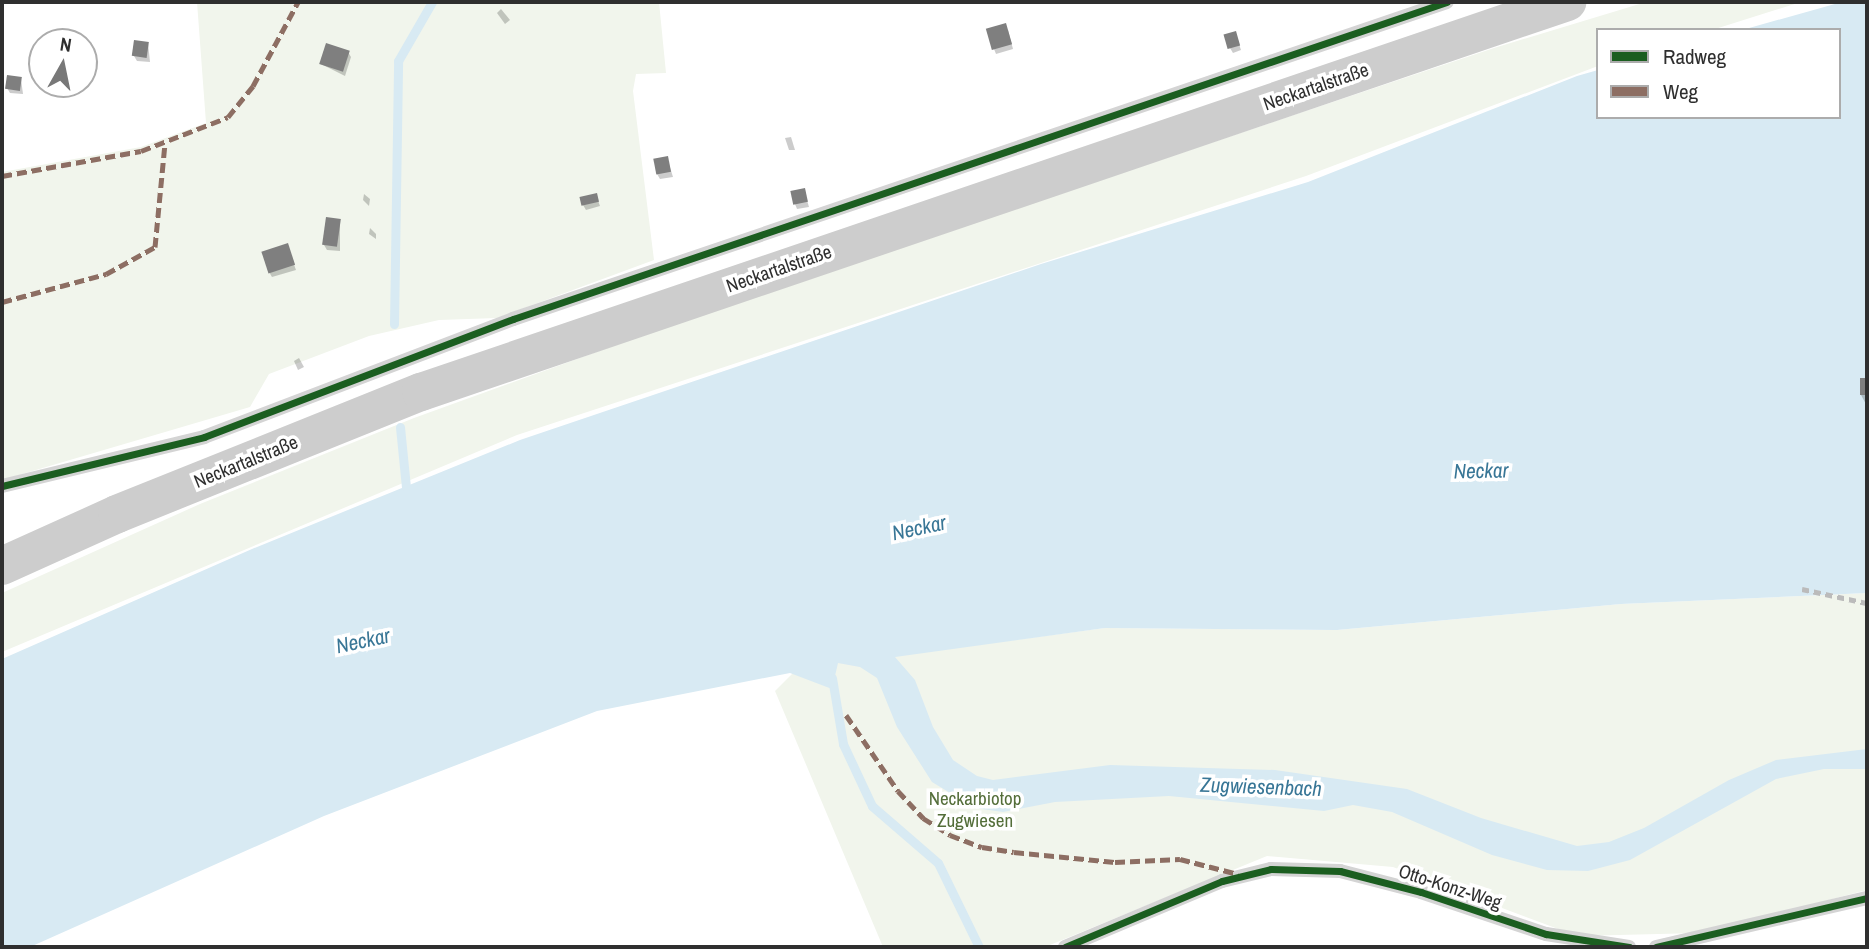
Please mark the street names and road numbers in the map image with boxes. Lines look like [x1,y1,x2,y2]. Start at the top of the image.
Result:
street label: Neckartalstraße [1260,58,1372,116]
street label: Neckartalstraße [723,240,835,298]
street label: Neckartalstraße [191,431,301,493]
street label: Otto-Konz-Weg [1396,860,1504,914]

